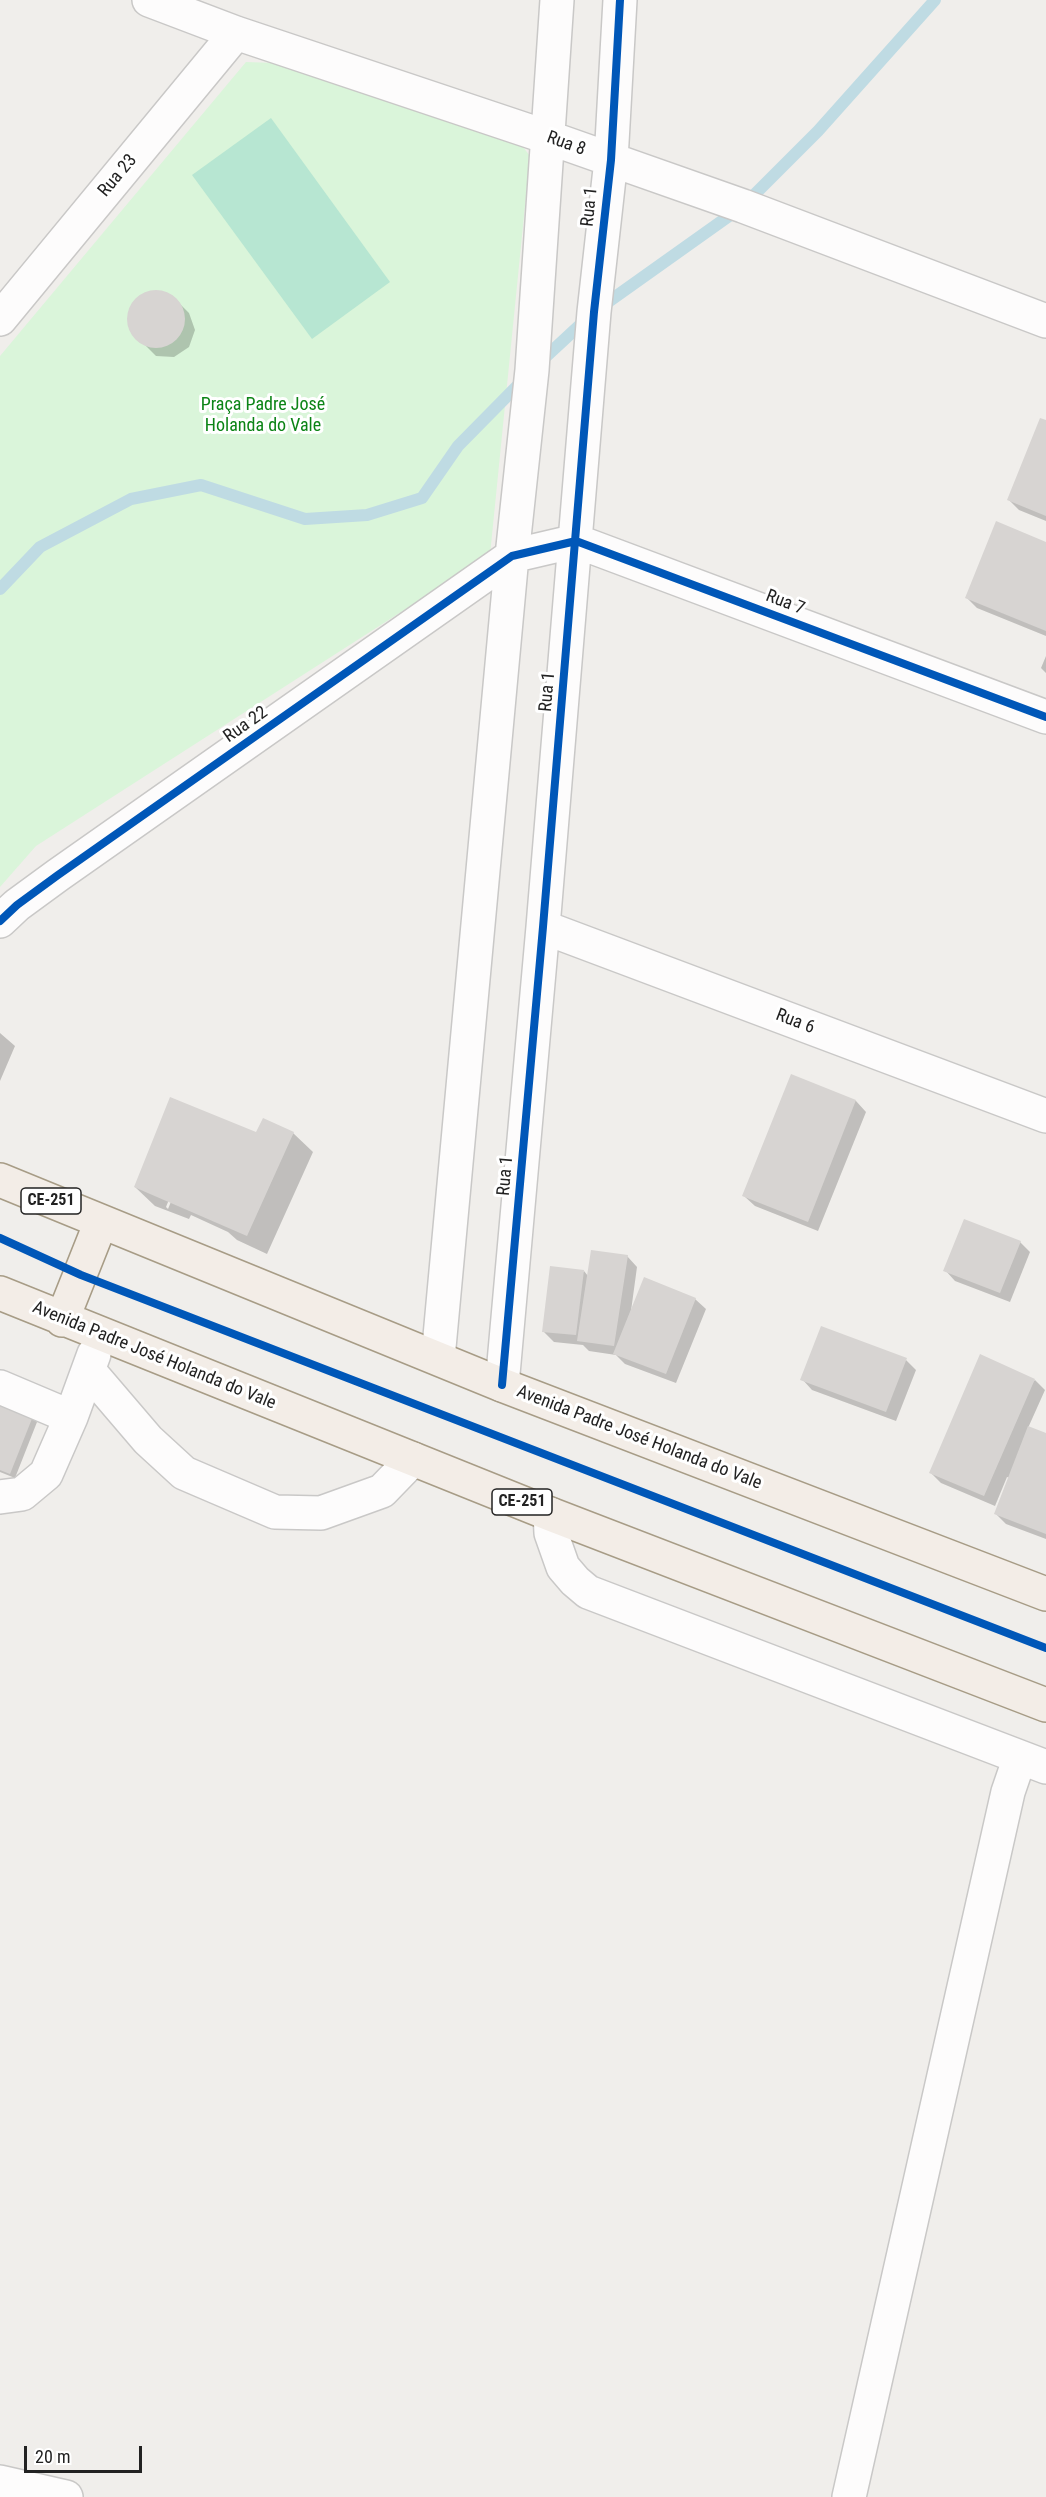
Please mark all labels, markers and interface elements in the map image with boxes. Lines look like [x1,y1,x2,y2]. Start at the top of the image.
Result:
street label: Rua 8 [544,127,588,161]
street label: Rua 23 [94,150,142,202]
street label: Rua 1 [577,186,603,228]
park label: Praça Padre José Holanda do Vale [201,394,325,436]
street label: Rua 7 [763,586,807,620]
street label: Rua 1 [536,671,560,713]
street label: Rua 22 [220,702,272,748]
street label: Rua 6 [773,1005,817,1039]
street label: Rua 1 [494,1155,518,1197]
road number: CE-251 [21,1188,81,1214]
street label: Avenida Padre José Holanda do Vale [29,1297,279,1415]
street label: Avenida Padre José Holanda do Vale [513,1381,765,1495]
road number: CE-251 [492,1489,552,1515]
scale bar [27,2434,146,2472]
text: 20 m [35,2446,70,2467]

